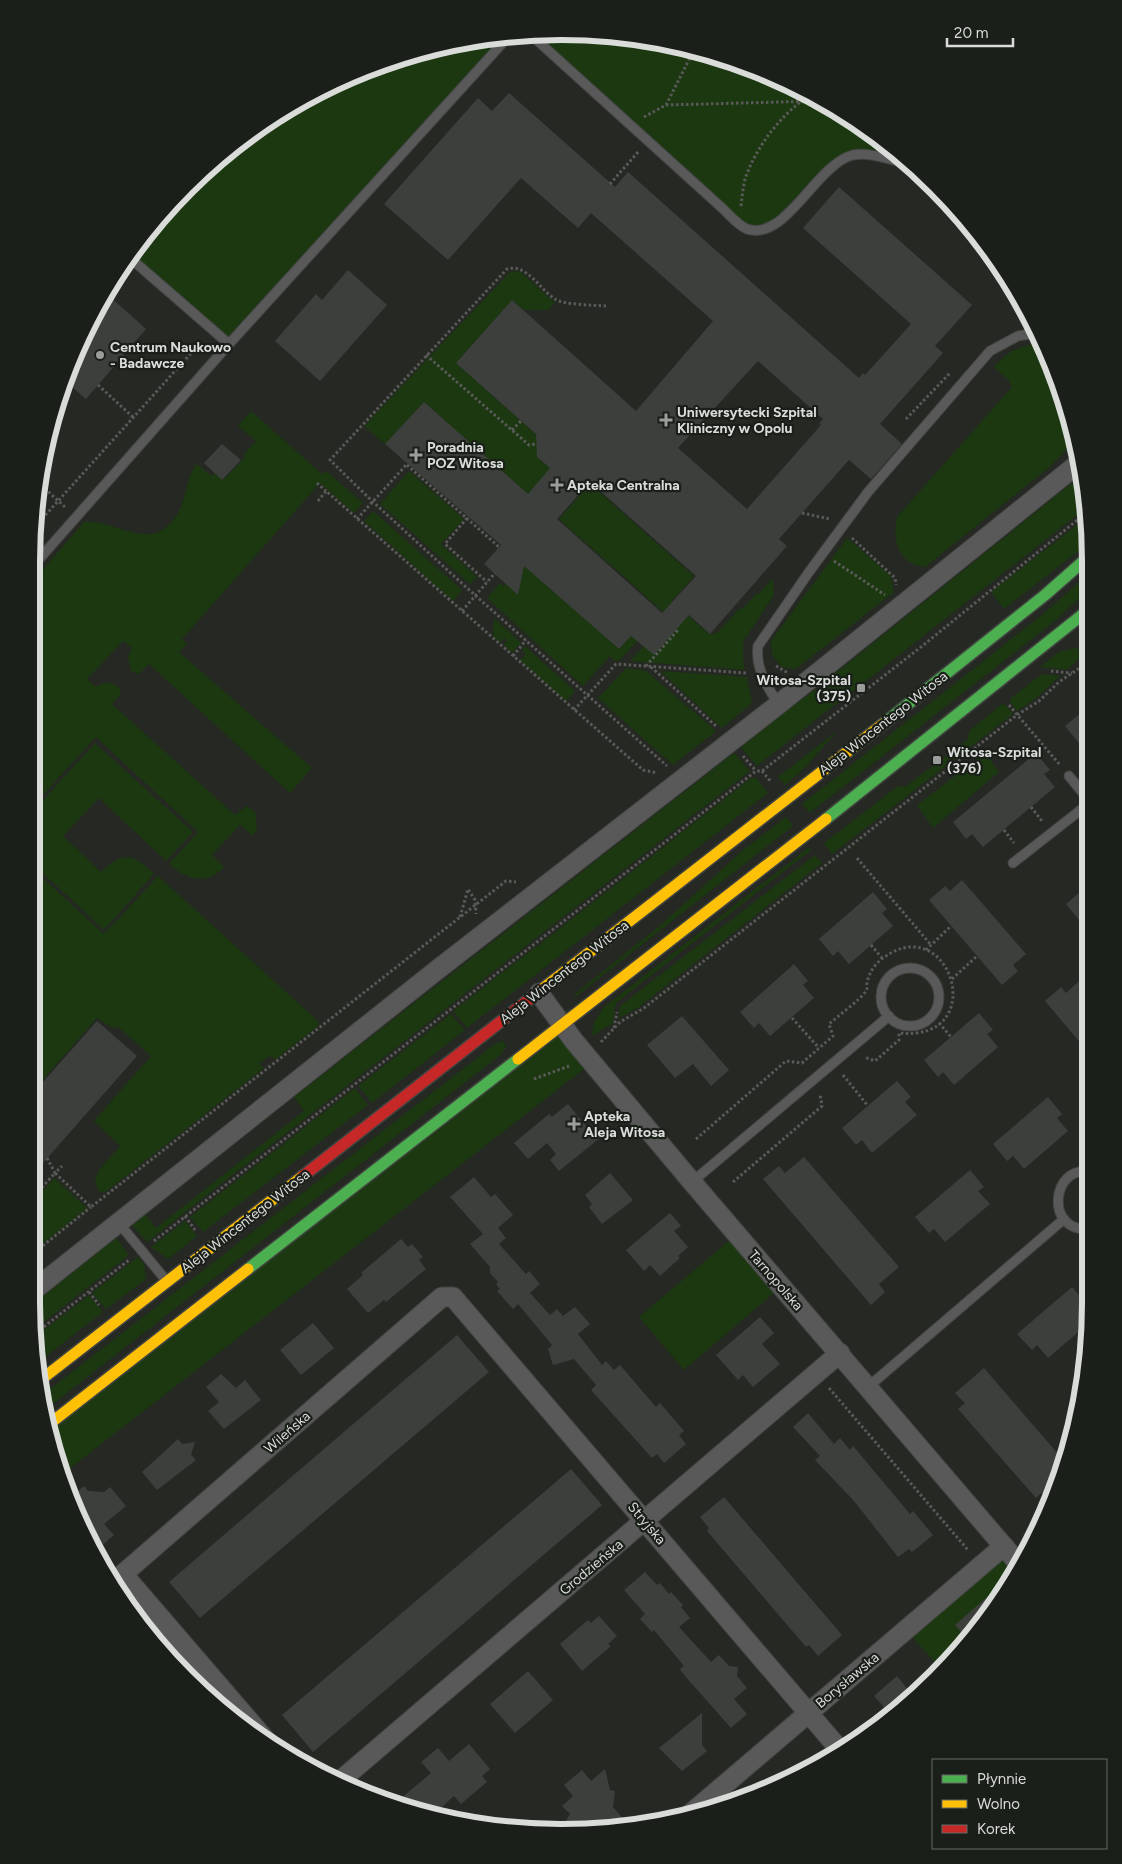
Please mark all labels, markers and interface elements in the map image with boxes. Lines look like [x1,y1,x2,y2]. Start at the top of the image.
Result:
scale bar [947,15,1013,47]
text: 20 m [954,24,988,42]
place label: Centrum Naukowo - Badawcze [110,339,231,372]
marker: Centrum Naukowo - Badawcze [94,349,106,361]
place label: Uniwersytecki Szpital Kliniczny w Opolu [677,404,817,437]
marker: Uniwersytecki Szpital Kliniczny w Opolu [659,413,673,427]
place label: Poradnia POZ Witosa [427,439,504,472]
marker: Poradnia POZ Witosa [409,448,423,462]
place label: Apteka Centralna [567,477,680,494]
marker: Apteka Centralna [551,479,563,491]
street label: Aleja Wincentego Witosa [816,668,951,779]
place label: Witosa-Szpital (375) [757,672,851,705]
marker: Witosa-Szpital (375) [855,682,867,694]
place label: Witosa-Szpital (376) [947,744,1041,777]
marker: Witosa-Szpital (376) [931,754,943,766]
street label: Aleja Wincentego Witosa [497,917,632,1028]
place label: Apteka Aleja Witosa [584,1108,665,1141]
marker: Apteka Aleja Witosa [568,1118,580,1130]
street label: Aleja Wincentego Witosa [178,1166,313,1277]
street label: Tarnopolska [745,1247,806,1314]
street label: Wileńska [261,1408,314,1457]
street label: Stryjska [624,1499,669,1548]
street label: Grodzieńska [556,1536,626,1599]
street label: Borysławska [812,1649,882,1712]
legend [932,1759,1107,1849]
text: Płynnie [977,1770,1026,1788]
text: Wolno [977,1795,1020,1813]
text: Korek [977,1820,1016,1838]

